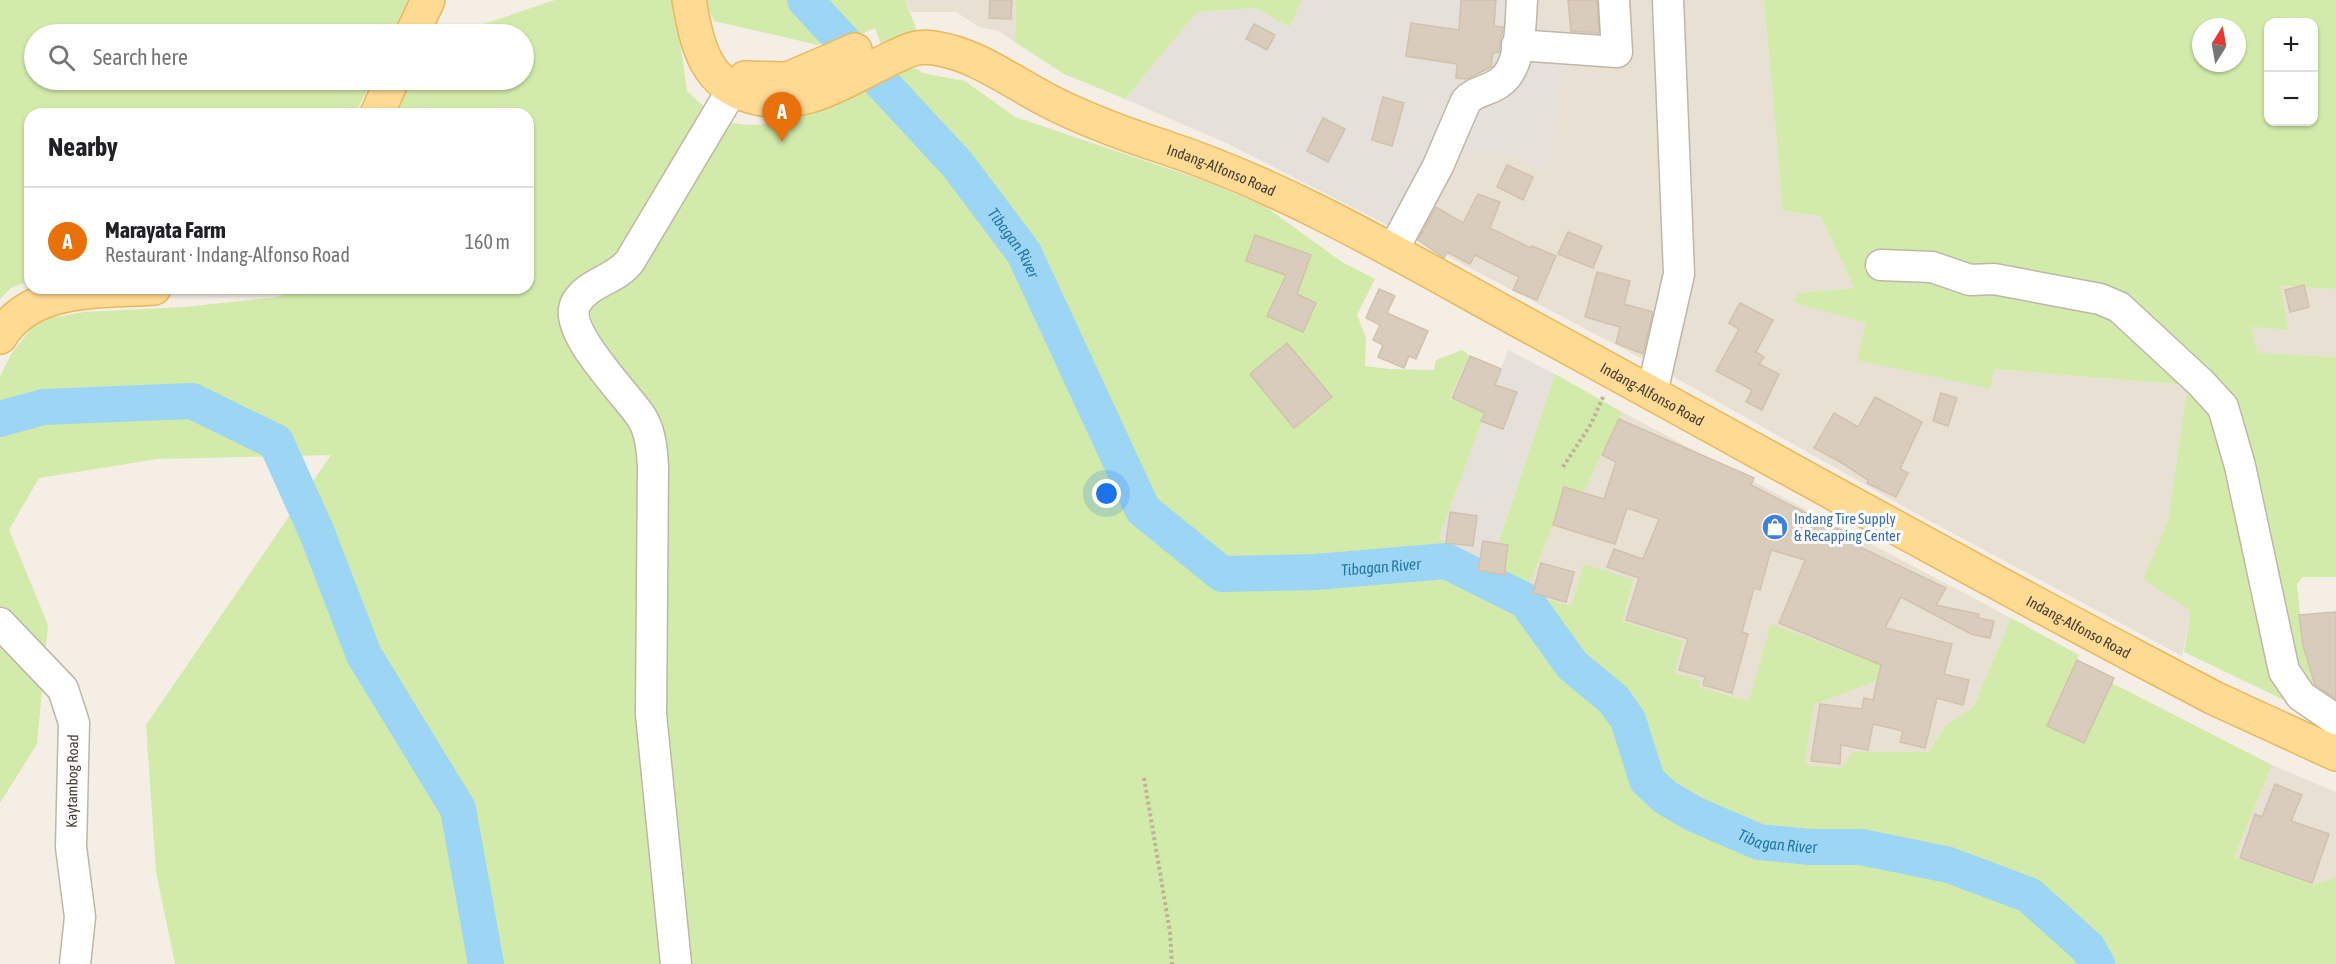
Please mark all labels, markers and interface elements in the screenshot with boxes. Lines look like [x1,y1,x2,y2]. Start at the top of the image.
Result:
north arrow [2192,18,2246,72]
map controls [2264,18,2318,126]
button: + [2264,18,2318,72]
search box [24,24,534,90]
icon: search [45,41,78,74]
text: Search here [93,44,188,70]
button: − [2264,72,2318,126]
pin: A [762,92,802,142]
text: Nearby [48,132,118,162]
street label: Indang-Alfonso Road [1165,140,1279,199]
water label: Tibagan River [984,204,1044,282]
text: Marayata Farm [105,217,226,243]
text: A [63,230,72,253]
text: 160 m [465,230,510,253]
text: Restaurant · Indang-Alfonso Road [105,243,350,266]
street label: Indang-Alfonso Road [1598,358,1707,429]
your location [1092,479,1121,508]
place label: Indang Tire Supply & Recapping Center [1794,510,1901,544]
shop icon: Indang Tire Supply & Recapping Center [1760,512,1790,542]
water label: Tibagan River [1340,554,1423,579]
street label: Indang-Alfonso Road [2024,592,2134,661]
street label: Kaytambog Road [63,734,81,828]
water label: Tibagan River [1735,825,1818,856]

